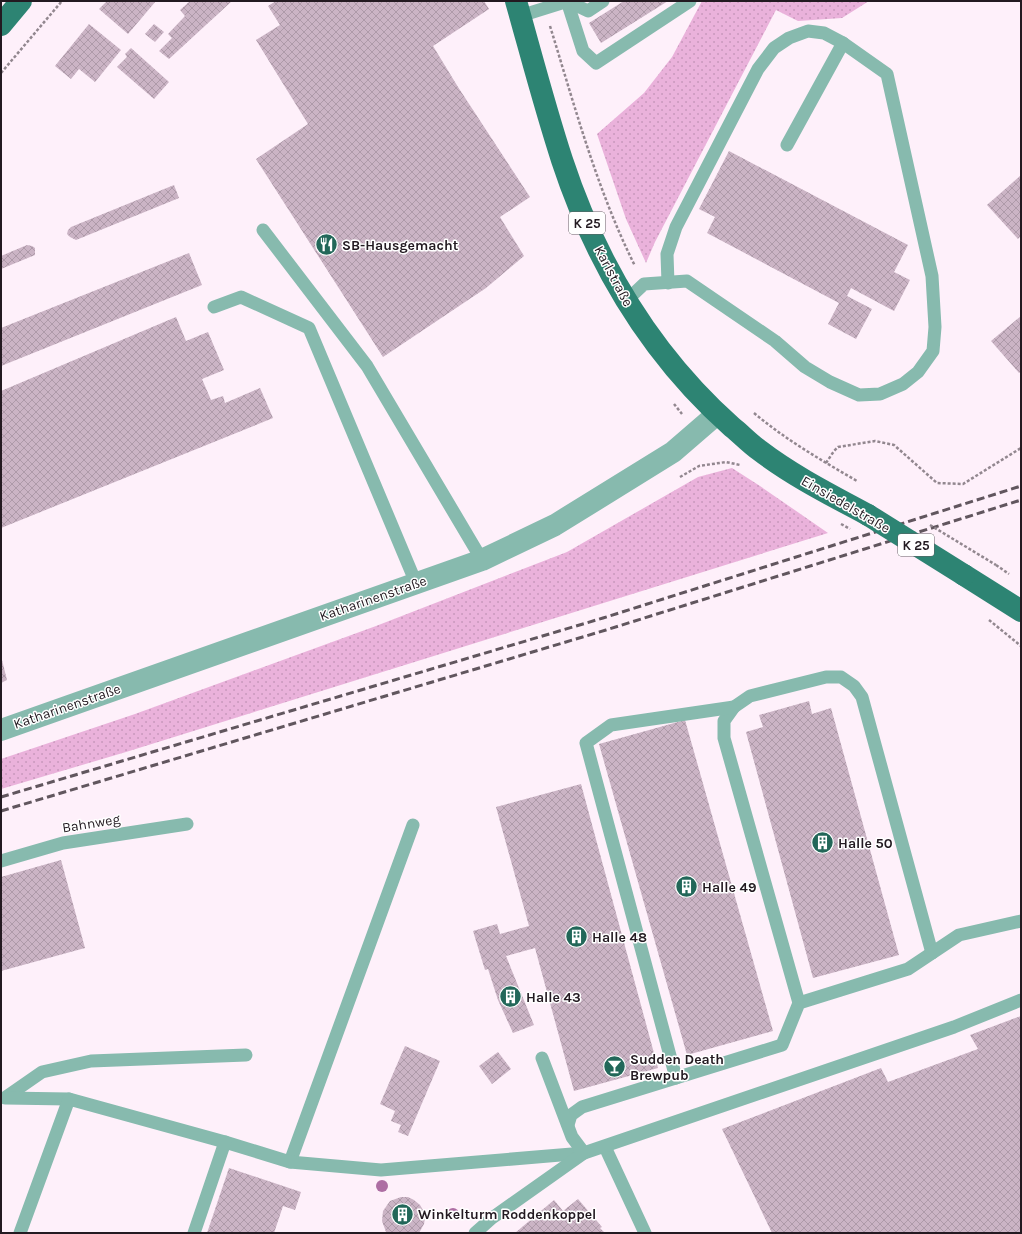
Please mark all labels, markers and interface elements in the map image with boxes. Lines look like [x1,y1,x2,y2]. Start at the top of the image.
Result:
road number: K 25 [569,212,605,234]
restaurant icon: SB-Hausgemacht [313,232,339,258]
place label: SB-Hausgemacht [342,237,459,254]
street label: Karlstraße [590,243,637,310]
street label: Einsiedelstraße [798,472,893,537]
road number: K 25 [898,534,934,556]
street label: Katharinenstraße [317,572,429,625]
street label: Katharinenstraße [11,680,123,733]
street label: Bahnweg [61,811,121,836]
building icon: Halle 50 [809,830,835,856]
place label: Halle 50 [838,835,893,852]
building icon: Halle 49 [673,874,699,900]
place label: Halle 49 [702,879,756,896]
building icon: Halle 48 [564,924,590,950]
place label: Halle 48 [592,929,647,946]
building icon: Halle 43 [497,984,523,1010]
place label: Halle 43 [526,989,581,1006]
place label: Sudden Death Brewpub [630,1051,724,1084]
bar icon: Sudden Death Brewpub [601,1054,627,1080]
building icon: Winkelturm Roddenkoppel [390,1201,416,1227]
place label: Winkelturm Roddenkoppel [418,1206,596,1223]

